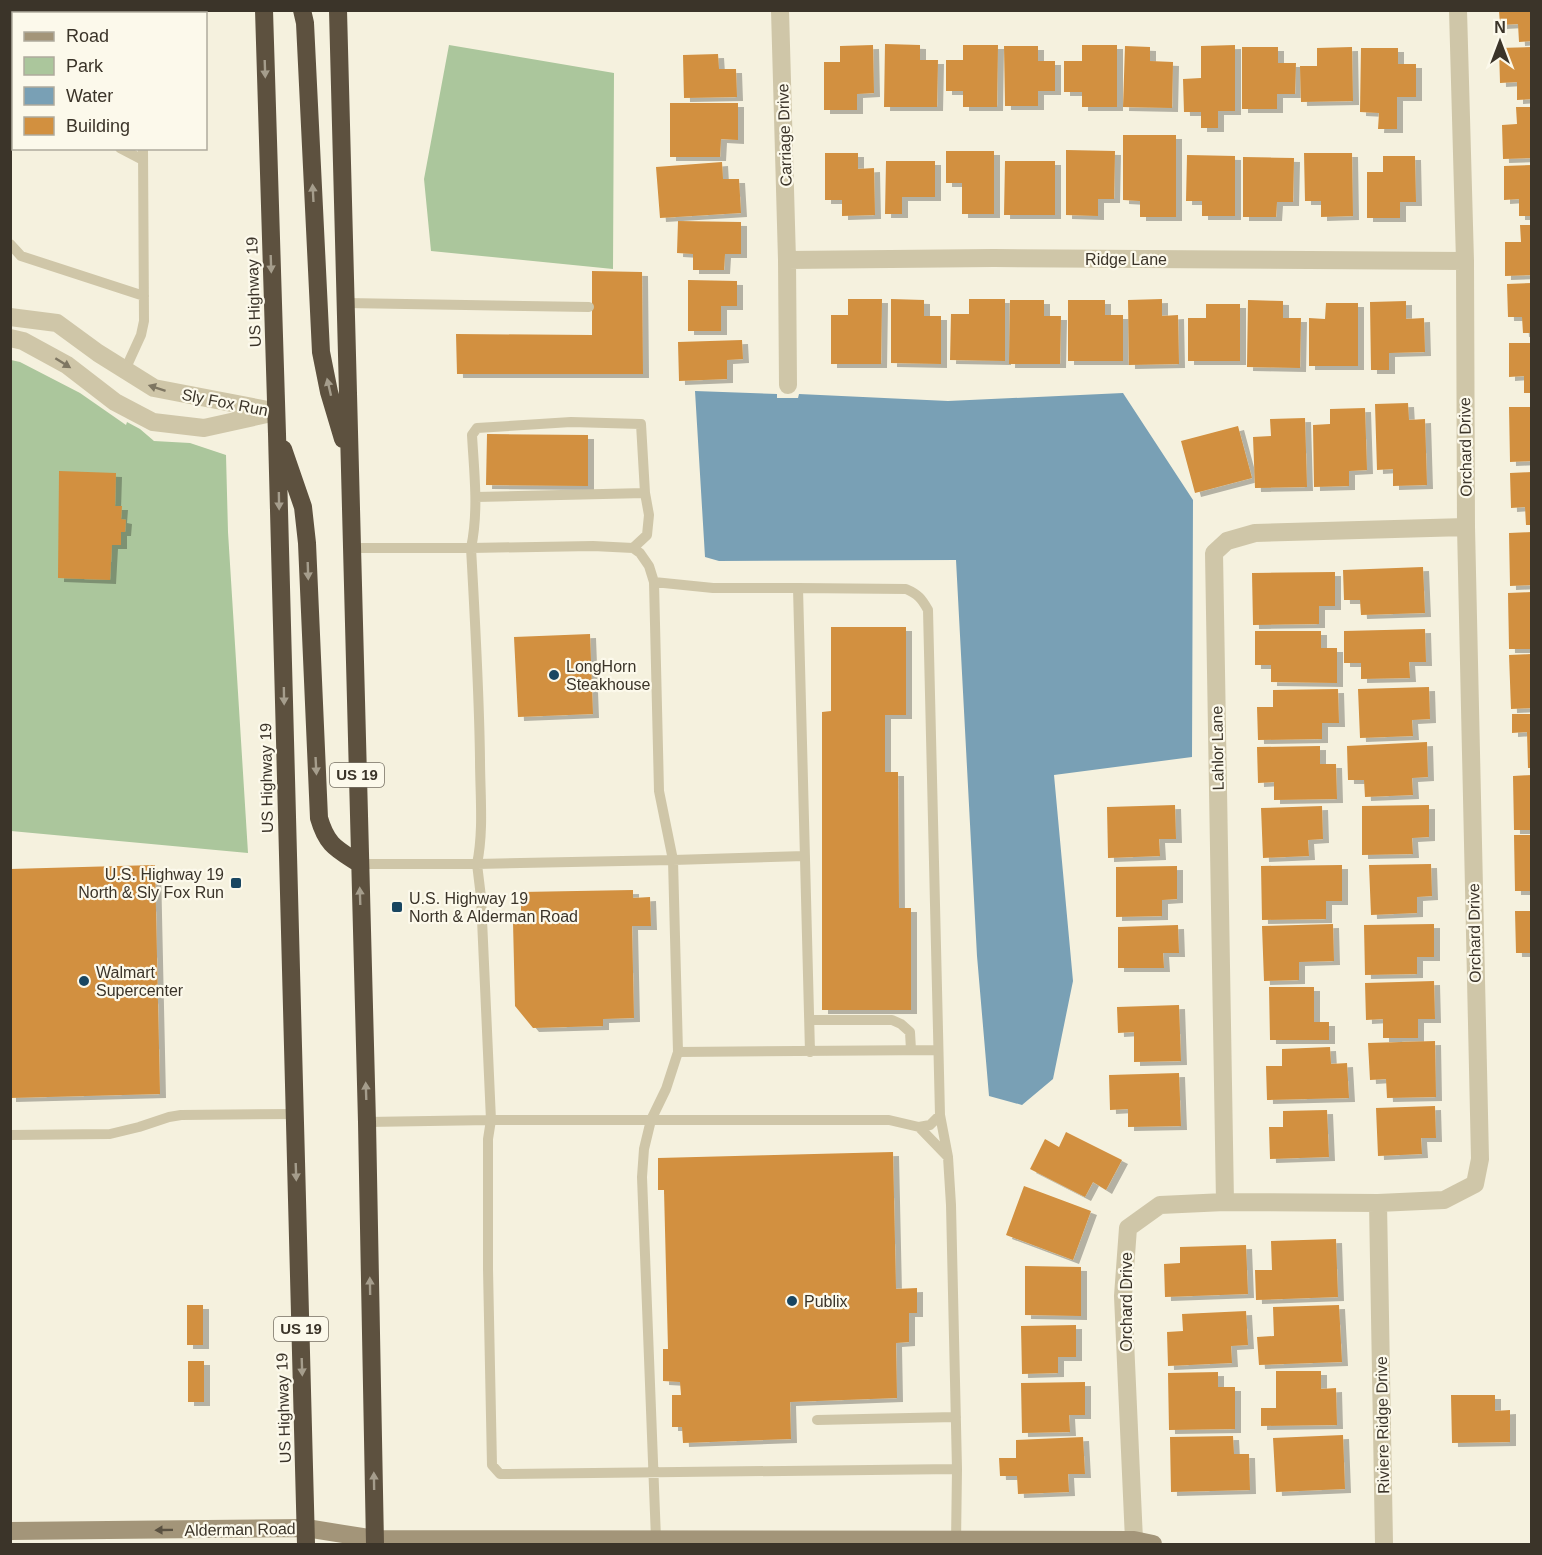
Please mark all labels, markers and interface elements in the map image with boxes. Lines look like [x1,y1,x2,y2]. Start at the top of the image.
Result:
legend [12,12,207,150]
north arrow [1470,12,1530,72]
text: N [1494,19,1506,36]
text: Road [66,26,109,46]
text: Park [66,56,104,76]
one-way arrow [261,59,270,78]
street label: Carriage Drive [774,83,795,187]
text: Water [66,86,113,106]
text: Building [66,116,130,136]
one-way arrow [308,184,317,203]
street label: US Highway 19 [243,236,264,347]
street label: Ridge Lane [1085,251,1167,268]
one-way arrow [267,254,276,273]
one-way arrow [55,358,71,369]
one-way arrow [323,378,333,397]
one-way arrow [148,382,166,392]
street label: Sly Fox Run [181,386,269,419]
street label: Orchard Drive [1456,397,1475,497]
one-way arrow [274,491,283,510]
one-way arrow [303,562,312,581]
place label: LongHorn Steakhouse [566,658,651,693]
marker: LongHorn Steakhouse [547,668,561,682]
one-way arrow [279,686,289,705]
street label: Lahlor Lane [1208,705,1227,790]
street label: US Highway 19 [257,723,276,833]
one-way arrow [311,757,321,776]
road number: US 19 [330,763,384,787]
place label: U.S. Highway 19 North & Sly Fox Run [78,866,224,901]
marker: U.S. Highway 19 North & Sly Fox Run [229,876,243,890]
street label: Orchard Drive [1465,883,1484,983]
one-way arrow [356,886,365,905]
place label: U.S. Highway 19 North & Alderman Road [409,890,578,925]
marker: U.S. Highway 19 North & Alderman Road [390,900,404,914]
place label: Walmart Supercenter [96,964,184,999]
marker: Walmart Supercenter [77,974,91,988]
one-way arrow [362,1081,371,1100]
one-way arrow [292,1163,301,1182]
street label: Orchard Drive [1118,1252,1135,1352]
one-way arrow [366,1276,375,1295]
place label: Publix [804,1293,848,1310]
marker: Publix [785,1294,799,1308]
road number: US 19 [274,1317,328,1341]
street label: US Highway 19 [273,1352,294,1463]
street label: Riviere Ridge Drive [1373,1356,1392,1494]
one-way arrow [297,1358,306,1377]
one-way arrow [369,1471,379,1490]
street label: Alderman Road [184,1520,296,1539]
one-way arrow [154,1525,173,1535]

